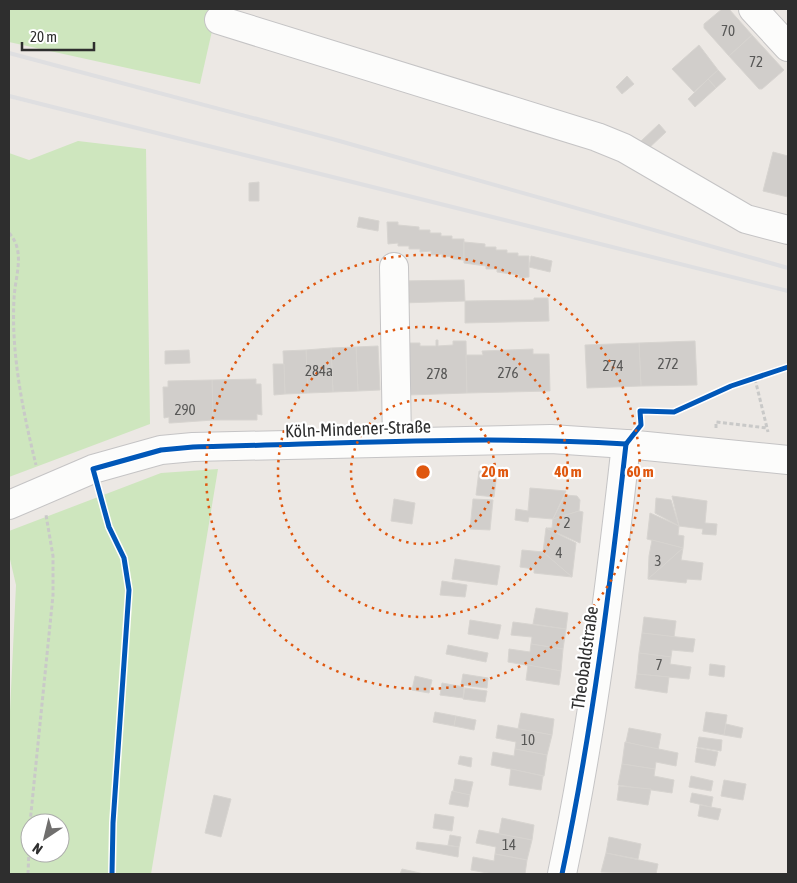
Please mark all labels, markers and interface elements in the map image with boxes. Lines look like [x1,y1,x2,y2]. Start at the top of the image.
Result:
scale bar [22,20,95,52]
house number: 70 [721,22,735,39]
text: 20 m [30,28,57,45]
house number: 72 [749,53,763,70]
house number: 272 [657,355,679,372]
house number: 274 [602,357,624,374]
house number: 284a [305,362,333,379]
house number: 276 [497,364,519,381]
house number: 278 [426,365,448,382]
house number: 290 [174,401,196,418]
street label: Köln-Mindener-Straße [285,415,431,442]
centre of rings [414,463,432,481]
text: 20 m [482,463,509,480]
text: 40 m [554,463,582,480]
text: 60 m [627,463,654,480]
house number: 2 [563,514,571,531]
house number: 4 [555,544,563,561]
house number: 3 [654,552,662,569]
street label: Theobaldstraße [567,605,602,711]
house number: 7 [655,656,663,673]
house number: 10 [521,731,535,748]
north arrow [20,813,70,863]
house number: 14 [502,836,516,853]
text: N [30,840,46,858]

